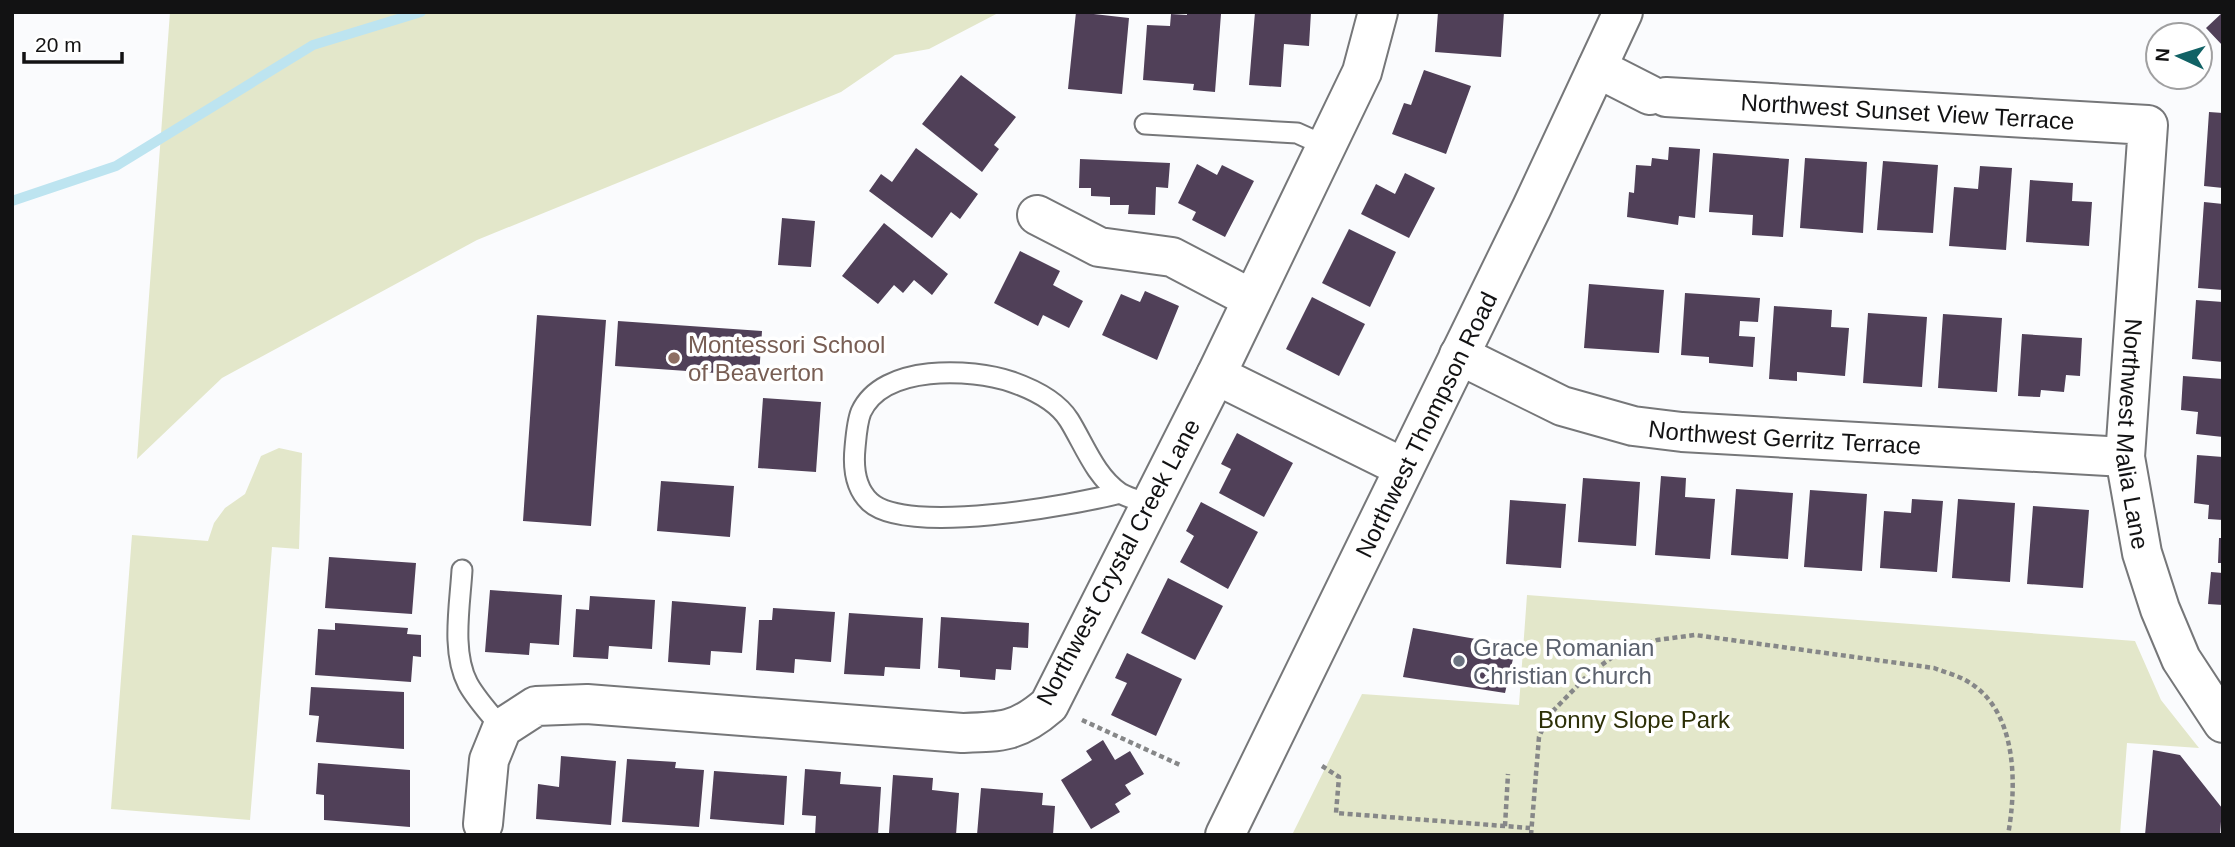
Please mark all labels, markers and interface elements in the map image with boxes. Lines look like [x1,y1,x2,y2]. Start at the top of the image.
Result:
scale bar [24,21,122,65]
north arrow [2144,21,2214,91]
text: 20 m [35,33,82,56]
text: N [2152,47,2173,62]
street label: Northwest Sunset View Terrace [1740,88,2075,134]
street label: Northwest Thompson Road [1349,287,1502,561]
street label: Northwest Malia Lane [2111,318,2155,551]
place label: Montessori School of Beaverton [688,331,885,386]
marker: Montessori School of Beaverton [666,350,682,366]
street label: Northwest Crystal Creek Lane [1031,414,1205,710]
street label: Northwest Gerritz Terrace [1647,415,1922,459]
place label: Grace Romanian Christian Church [1473,634,1654,689]
marker: Grace Romanian Christian Church [1451,653,1467,669]
park label: Bonny Slope Park [1538,706,1731,733]

